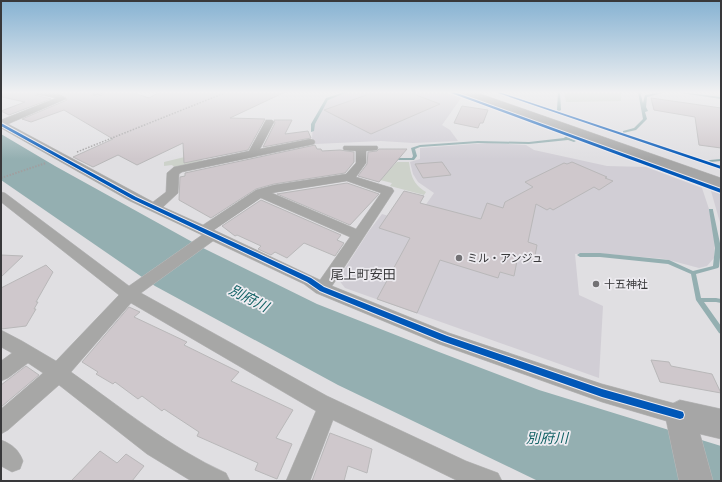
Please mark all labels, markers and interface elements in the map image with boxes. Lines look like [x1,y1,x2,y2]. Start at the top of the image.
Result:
place label: ミル・アンジュ [467,251,543,265]
marker: ミル・アンジュ [454,253,464,263]
district label: 尾上町安田 [330,266,396,283]
place label: 十五神社 [604,277,648,291]
marker: 十五神社 [591,279,601,289]
water label: 別府川 [226,280,274,316]
water label: 別府川 [526,429,570,447]

